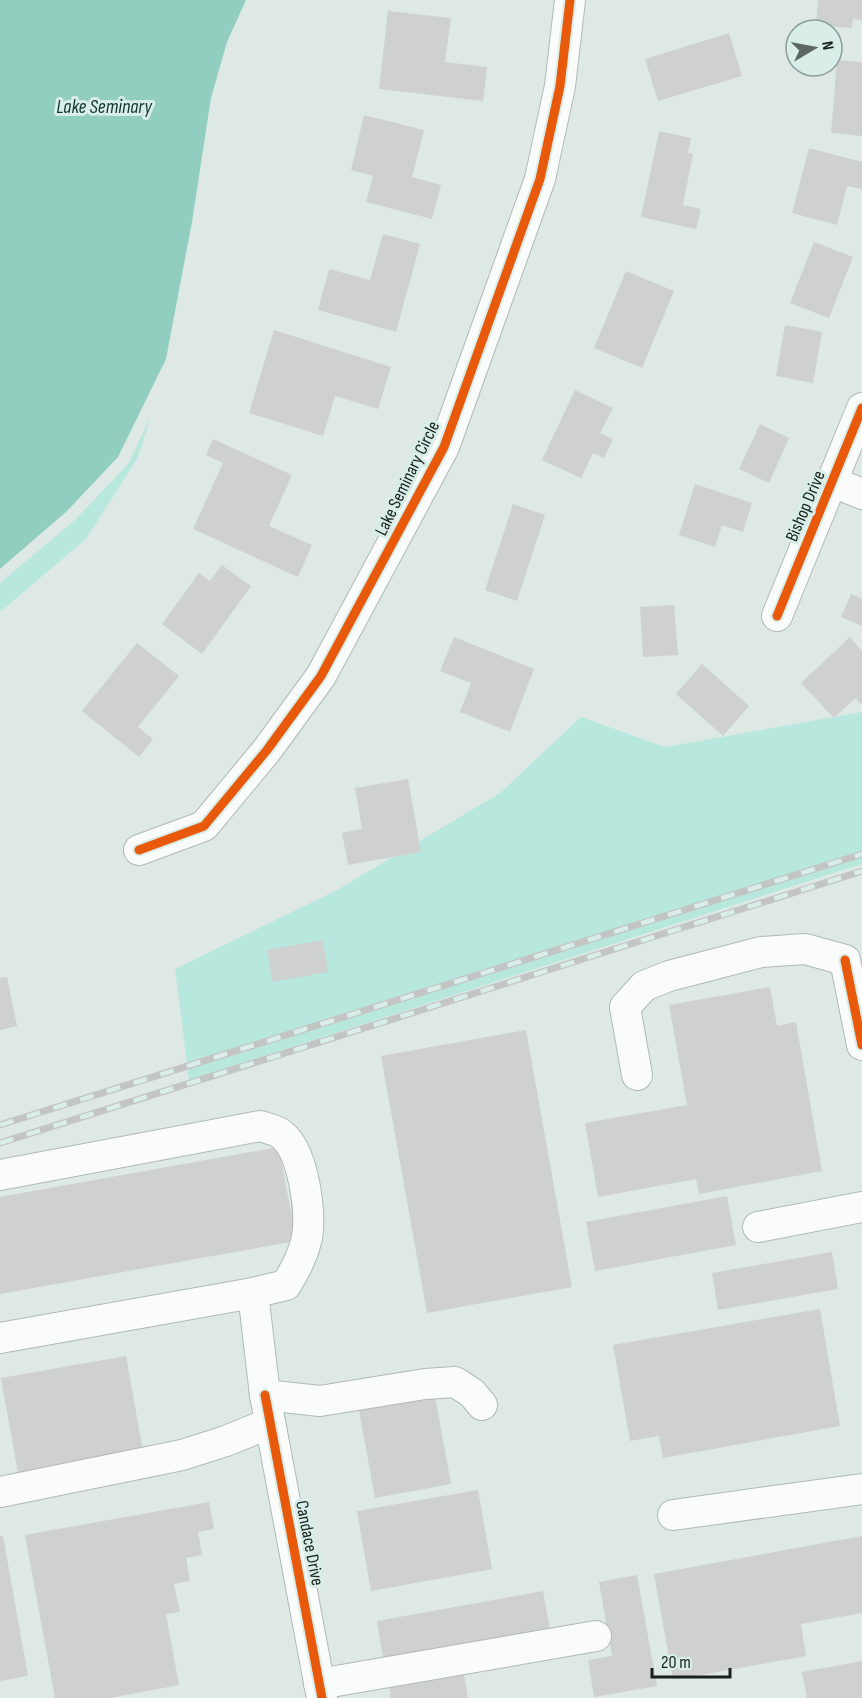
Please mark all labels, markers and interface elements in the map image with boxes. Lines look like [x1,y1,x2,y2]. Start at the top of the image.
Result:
north arrow [784,18,844,78]
text: N [817,40,837,52]
water label: Lake Seminary [56,95,153,119]
street label: Lake Seminary Circle [371,418,444,539]
street label: Bishop Drive [781,468,830,545]
street label: Candace Drive [291,1499,328,1587]
scale bar [652,1641,730,1679]
text: 20 m [661,1652,691,1673]

